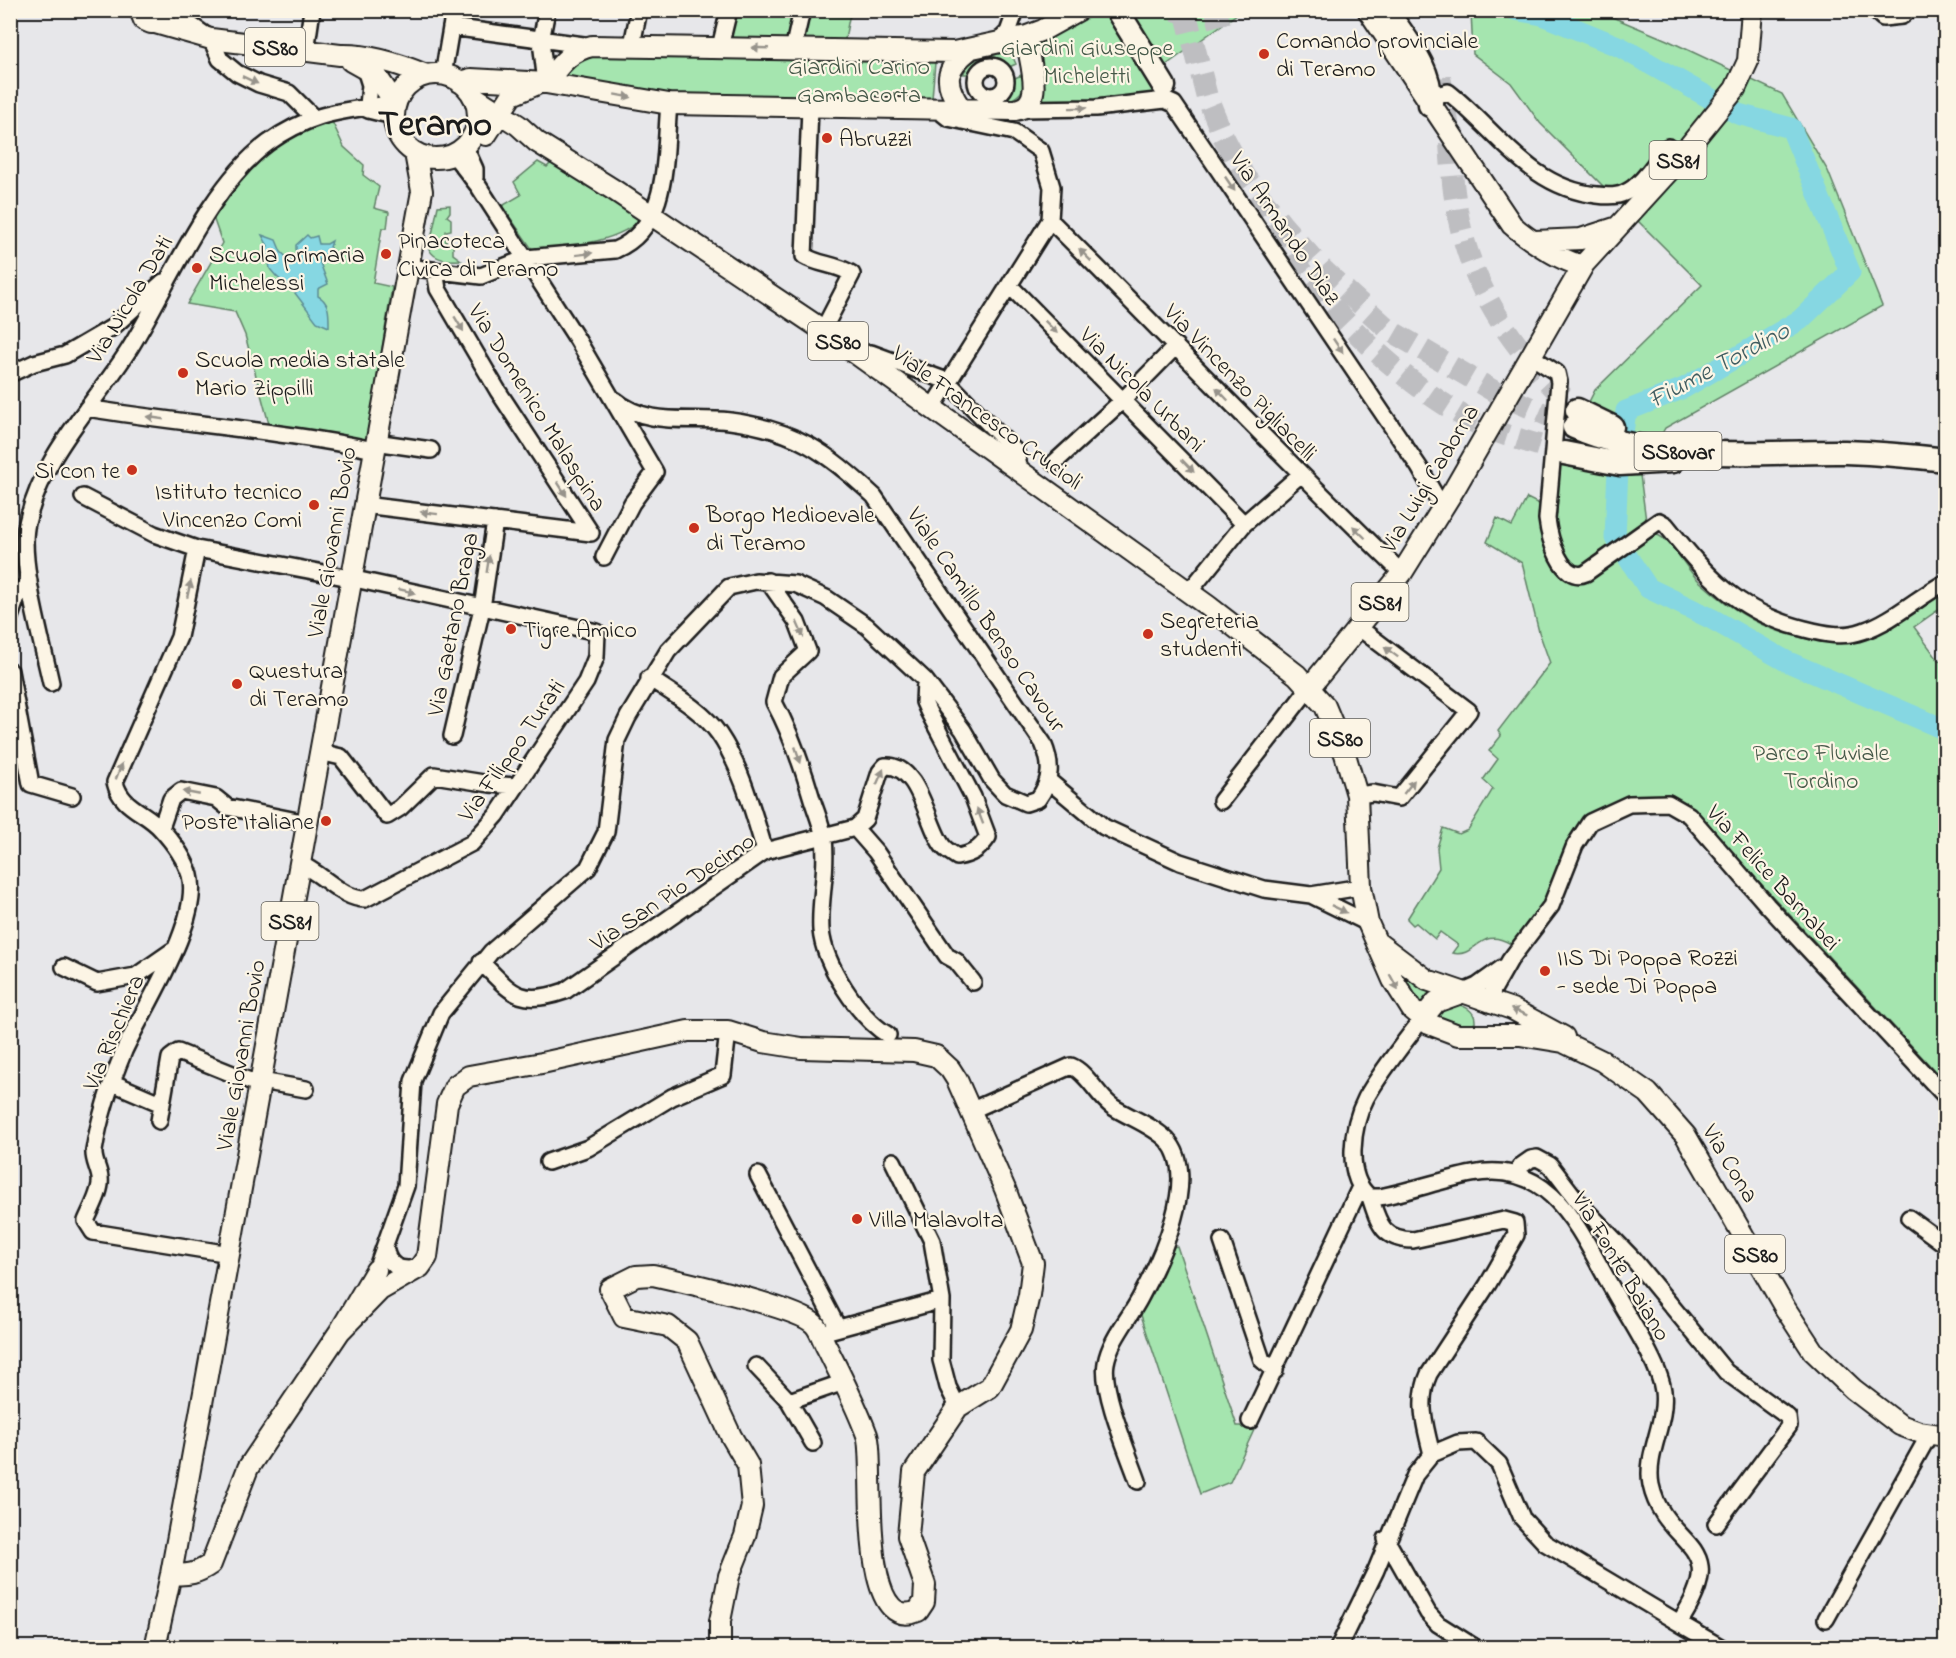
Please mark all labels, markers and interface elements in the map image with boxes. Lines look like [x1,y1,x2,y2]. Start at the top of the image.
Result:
place label: Comando provinciale di Teramo [1276,25,1478,88]
road number: SS80 [245,28,305,66]
park label: Giardini Giuseppe Micheletti [1001,32,1174,95]
one-way arrow [750,44,769,53]
marker: Comando provinciale di Teramo [1257,47,1271,61]
park label: Giardini Carino Gambacorta [788,51,930,114]
one-way arrow [241,75,258,84]
one-way arrow [613,92,632,101]
district label: Teramo [378,100,492,153]
one-way arrow [1069,104,1088,113]
place label: Abruzzi [839,123,912,158]
marker: Abruzzi [820,131,834,145]
road number: SS81 [1650,141,1706,179]
street label: Via Armando Diaz [1219,145,1349,314]
one-way arrow [1224,176,1235,193]
place label: Pinacoteca Civica di Teramo [398,225,559,288]
street label: Via Nicola Dati [78,229,183,372]
place label: Scuola primaria Michelessi [209,239,365,302]
marker: Pinacoteca Civica di Teramo [379,247,393,261]
one-way arrow [575,249,594,258]
one-way arrow [1079,249,1093,263]
marker: Scuola primaria Michelessi [190,261,204,275]
street label: Via Vincenzo Pigliacelli [1154,296,1324,471]
street label: Via Domenico Malaspina [457,297,614,519]
water label: Fiume Tordino [1642,313,1798,420]
one-way arrow [453,316,464,332]
street label: Via Nicola Urbani [1069,319,1212,462]
one-way arrow [1044,320,1058,334]
road number: SS80 [808,322,868,360]
street label: Viale Francesco Crucioli [883,337,1089,500]
one-way arrow [1332,338,1344,354]
place label: Scuola media statale Mario Zippilli [195,344,405,407]
marker: Scuola media statale Mario Zippilli [176,366,190,380]
one-way arrow [1216,387,1229,402]
street label: Via Luigi Cadorna [1372,398,1489,561]
one-way arrow [146,414,165,423]
road number: SS80var [1634,432,1722,470]
street label: Viale Giovanni Bovio [299,444,367,642]
place label: Sì con te [34,455,120,490]
one-way arrow [1181,459,1195,473]
marker: Sì con te [125,463,139,477]
place label: Istituto tecnico Vincenzo Comi [155,476,302,539]
one-way arrow [557,481,568,497]
marker: Istituto tecnico Vincenzo Comi [307,498,321,512]
place label: Borgo Medioevale di Teramo [705,499,875,562]
street label: Viale Camillo Benso Cavour [896,500,1074,740]
one-way arrow [419,509,438,518]
marker: Borgo Medioevale di Teramo [687,521,701,535]
one-way arrow [1353,526,1367,540]
street label: Via Gaetano Braga [419,530,489,720]
one-way arrow [484,555,493,574]
one-way arrow [185,580,194,599]
road number: SS81 [1352,583,1408,621]
one-way arrow [398,586,417,596]
place label: Segreteria studenti [1160,605,1259,668]
place label: Tigre Amico [523,614,637,649]
one-way arrow [795,621,804,638]
marker: Tigre Amico [504,622,518,636]
marker: Segreteria studenti [1141,627,1155,641]
one-way arrow [1384,646,1399,658]
place label: Questura di Teramo [249,655,349,718]
street label: Via Filippo Turati [450,673,575,831]
marker: Questura di Teramo [230,677,244,691]
road number: SS80 [1310,719,1370,757]
park label: Parco Fluviale Tordino [1753,737,1890,800]
one-way arrow [794,746,804,764]
one-way arrow [114,761,124,779]
one-way arrow [875,767,885,785]
one-way arrow [1402,779,1414,794]
one-way arrow [181,788,200,797]
street label: Via Felice Barnabei [1696,797,1848,960]
place label: Poste Italiane [181,806,314,841]
one-way arrow [975,807,985,825]
marker: Poste Italiane [319,814,333,828]
street label: Via San Pio Decimo [583,825,763,962]
road number: SS81 [262,902,318,940]
one-way arrow [1331,904,1348,913]
place label: IIS Di Poppa Rozzi - sede Di Poppa [1557,942,1738,1005]
street label: Viale Giovanni Bovio [208,957,276,1155]
marker: IIS Di Poppa Rozzi - sede Di Poppa [1538,964,1552,978]
street label: Via Rischiera [75,969,155,1097]
one-way arrow [1389,974,1400,990]
one-way arrow [1510,1007,1528,1016]
street label: Via Cona [1691,1117,1766,1210]
street label: Via Fonte Baiano [1561,1185,1678,1349]
place label: Villa Malavolta [868,1204,1003,1239]
marker: Villa Malavolta [850,1212,864,1226]
road number: SS80 [1725,1235,1785,1273]

